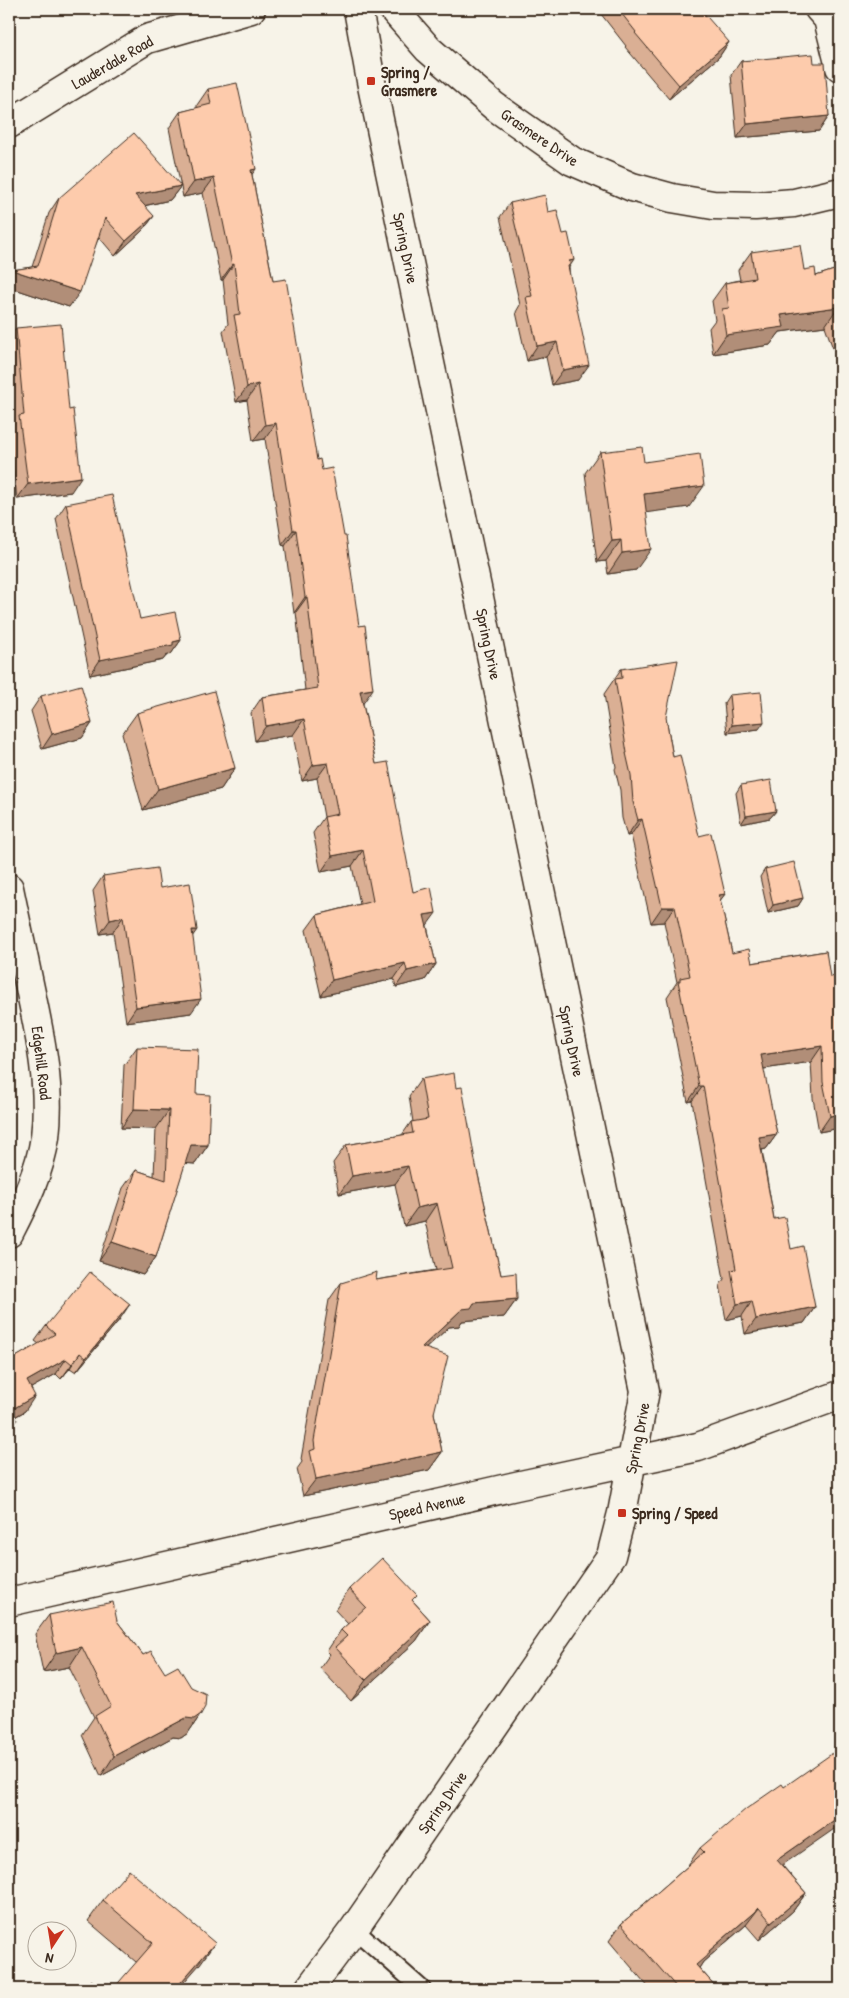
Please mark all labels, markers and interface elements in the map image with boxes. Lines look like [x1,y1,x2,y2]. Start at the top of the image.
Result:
street label: Lauderdale Road [67,30,157,94]
place label: Spring / Grasmere [381,61,438,101]
marker: Spring / Grasmere [365,75,377,87]
street label: Grasmere Drive [497,103,584,172]
street label: Spring Drive [388,210,424,286]
street label: Spring Drive [471,606,507,682]
street label: Spring Drive [554,1003,590,1079]
street label: Edgehill Road [27,1025,57,1101]
street label: Spring Drive [619,1400,655,1475]
street label: Speed Avenue [387,1486,468,1525]
place label: Spring / Speed [632,1502,718,1525]
marker: Spring / Speed [616,1507,628,1519]
street label: Spring Drive [412,1766,472,1838]
north arrow [28,1920,78,1970]
text: N [43,1949,55,1969]

